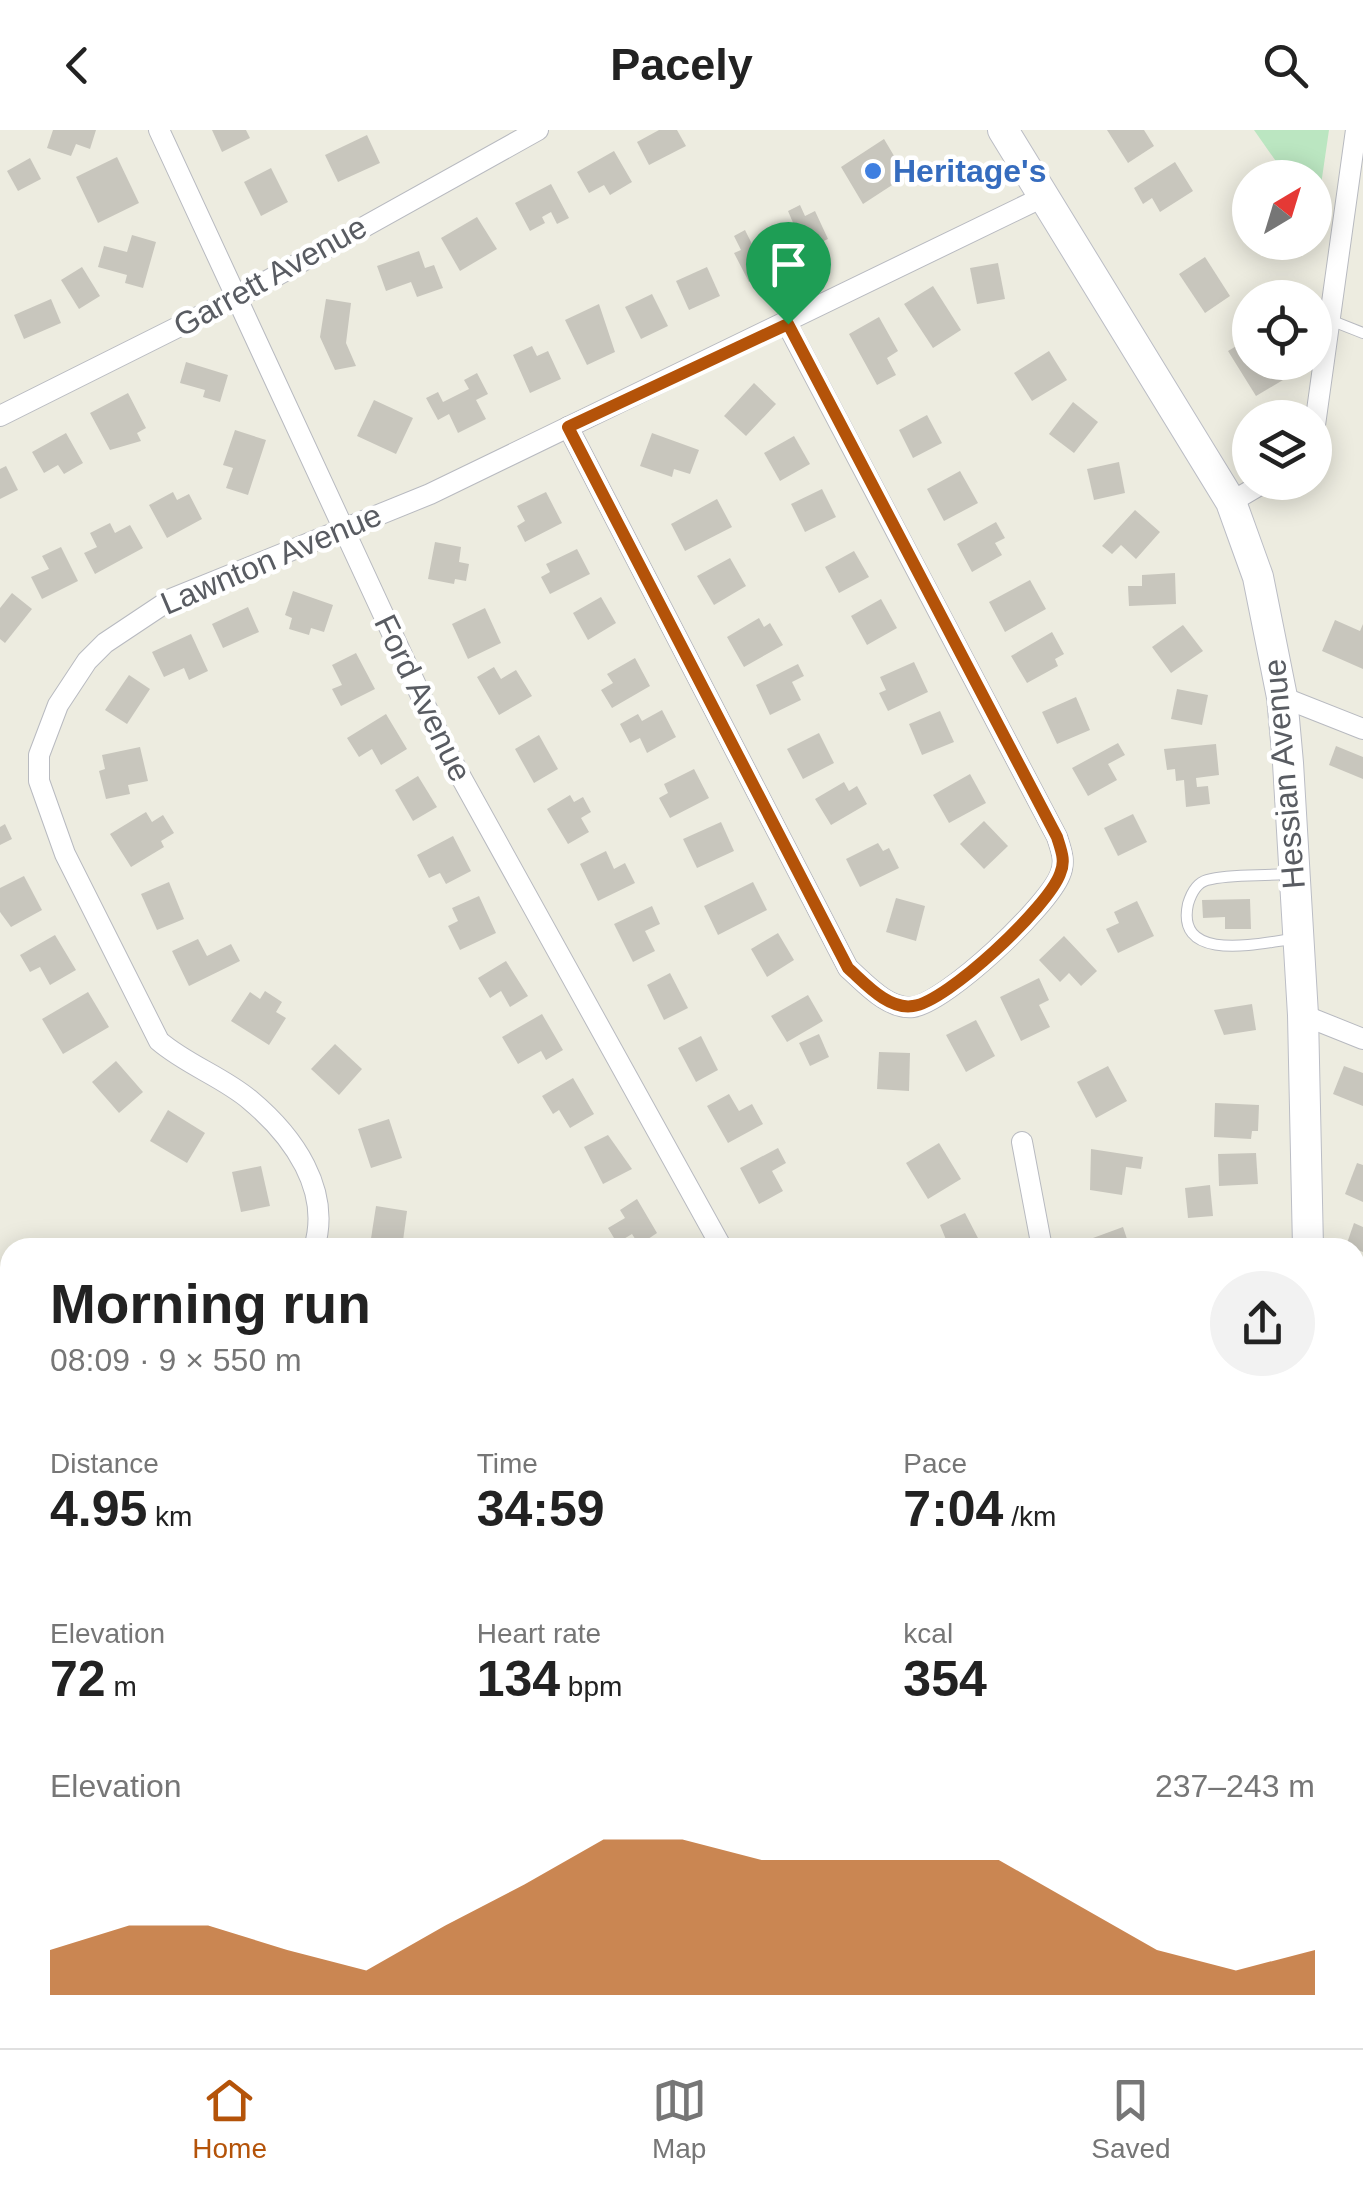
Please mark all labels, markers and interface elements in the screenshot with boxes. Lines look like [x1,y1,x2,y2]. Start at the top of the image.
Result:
icon: back [50,38,105,93]
icon: search [1258,38,1313,93]
text: Pacely [610,39,753,90]
place label: Heritage's [893,153,1046,189]
marker: Heritage's [862,160,884,182]
north arrow [1232,160,1332,260]
map controls [1232,160,1332,500]
street label: Garrett Avenue [167,208,373,344]
pin [746,222,831,325]
icon: arrive [761,237,816,292]
button: locate [1232,280,1332,380]
button: layers [1232,400,1332,500]
street label: Lawnton Avenue [155,496,387,622]
street label: Ford Avenue [367,609,479,787]
street label: Hessian Avenue [1256,658,1312,890]
button: share [1210,1271,1315,1376]
text: Morning run [50,1273,371,1335]
text: 08:09 · 9 × 550 m [50,1342,302,1378]
text: Distance [50,1448,159,1479]
text: Time [477,1448,538,1479]
text: Pace [903,1448,967,1479]
text: 4.95 [50,1481,147,1537]
text: 34:59 [477,1481,605,1537]
text: 7:04 [903,1481,1003,1537]
text: km [147,1501,192,1532]
text: /km [1003,1501,1056,1532]
text: Elevation [50,1618,165,1649]
text: Heart rate [477,1618,601,1649]
text: kcal [903,1618,953,1649]
text: 72 [50,1651,106,1707]
text: 134 [477,1651,560,1707]
text: 354 [903,1651,987,1707]
text: m [106,1671,137,1702]
text: bpm [560,1671,622,1702]
text: Elevation [50,1768,182,1804]
text: 237–243 m [1155,1768,1315,1804]
tab: Home [192,2073,267,2165]
tab: Map [652,2073,707,2165]
tab: Saved [1091,2073,1171,2165]

